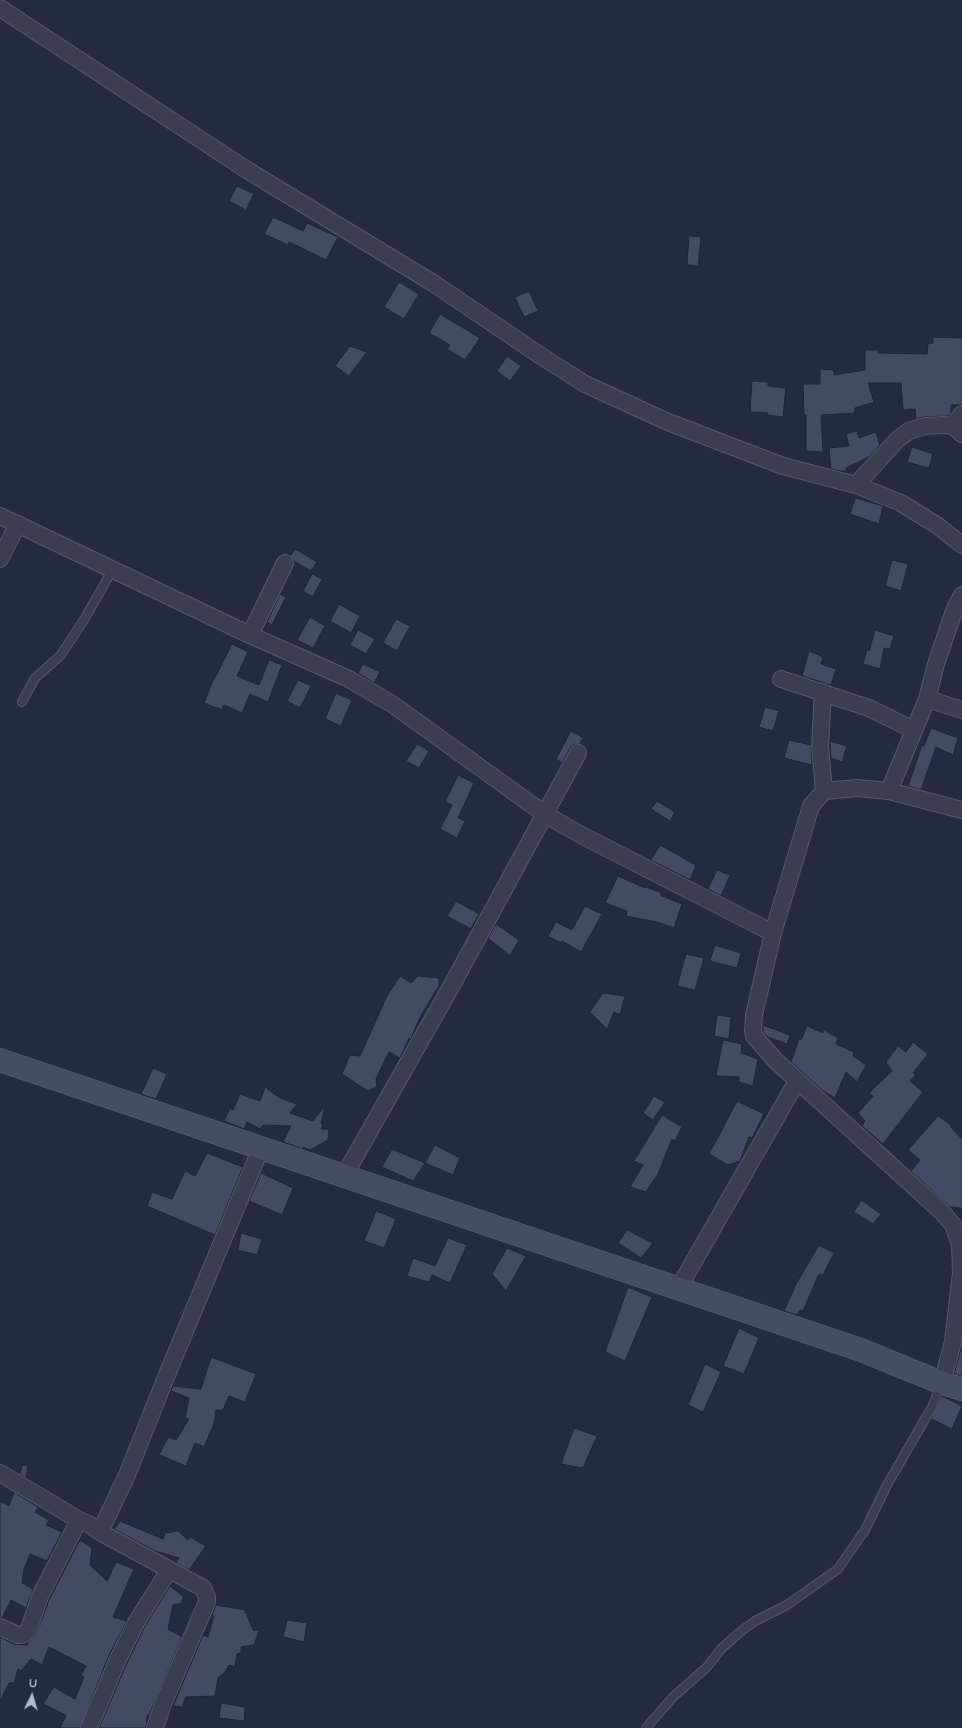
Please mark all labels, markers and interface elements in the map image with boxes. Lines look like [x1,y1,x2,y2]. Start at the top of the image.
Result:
north arrow [12,1676,52,1716]
text: U [28,1677,38,1690]

